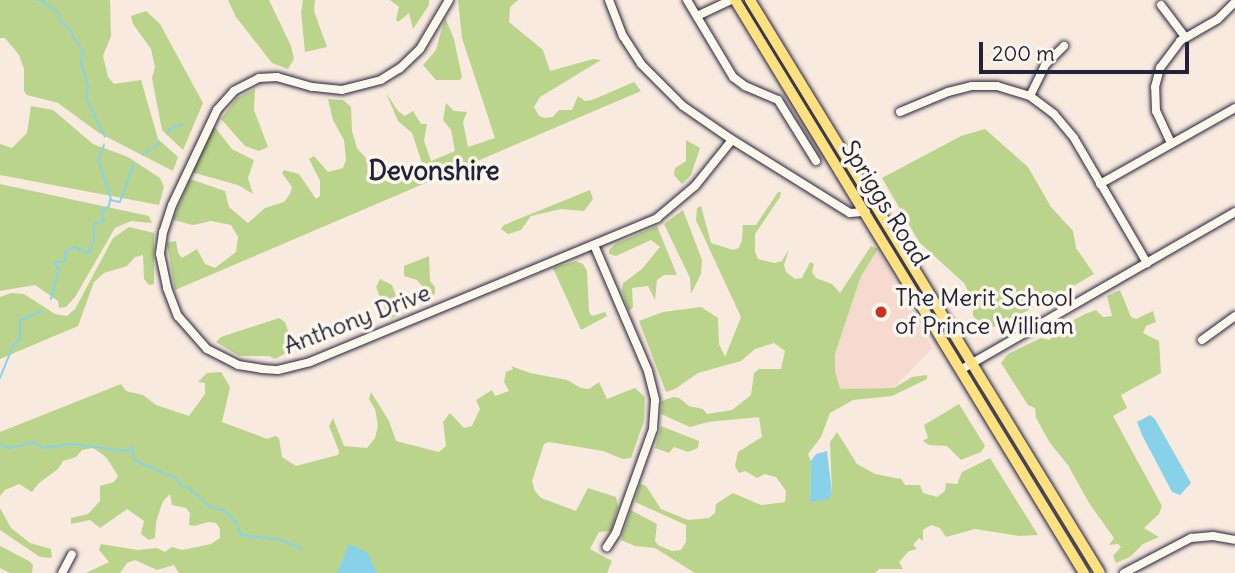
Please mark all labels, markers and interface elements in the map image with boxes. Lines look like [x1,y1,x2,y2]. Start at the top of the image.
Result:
scale bar [983,28,1193,72]
text: 200 m [992,40,1055,67]
street label: Spriggs Road [835,135,935,271]
district label: Devonshire [368,155,500,187]
street label: Anthony Drive [280,278,434,360]
place label: The Merit School of Prince William [895,284,1074,340]
marker: The Merit School of Prince William [873,304,889,320]

